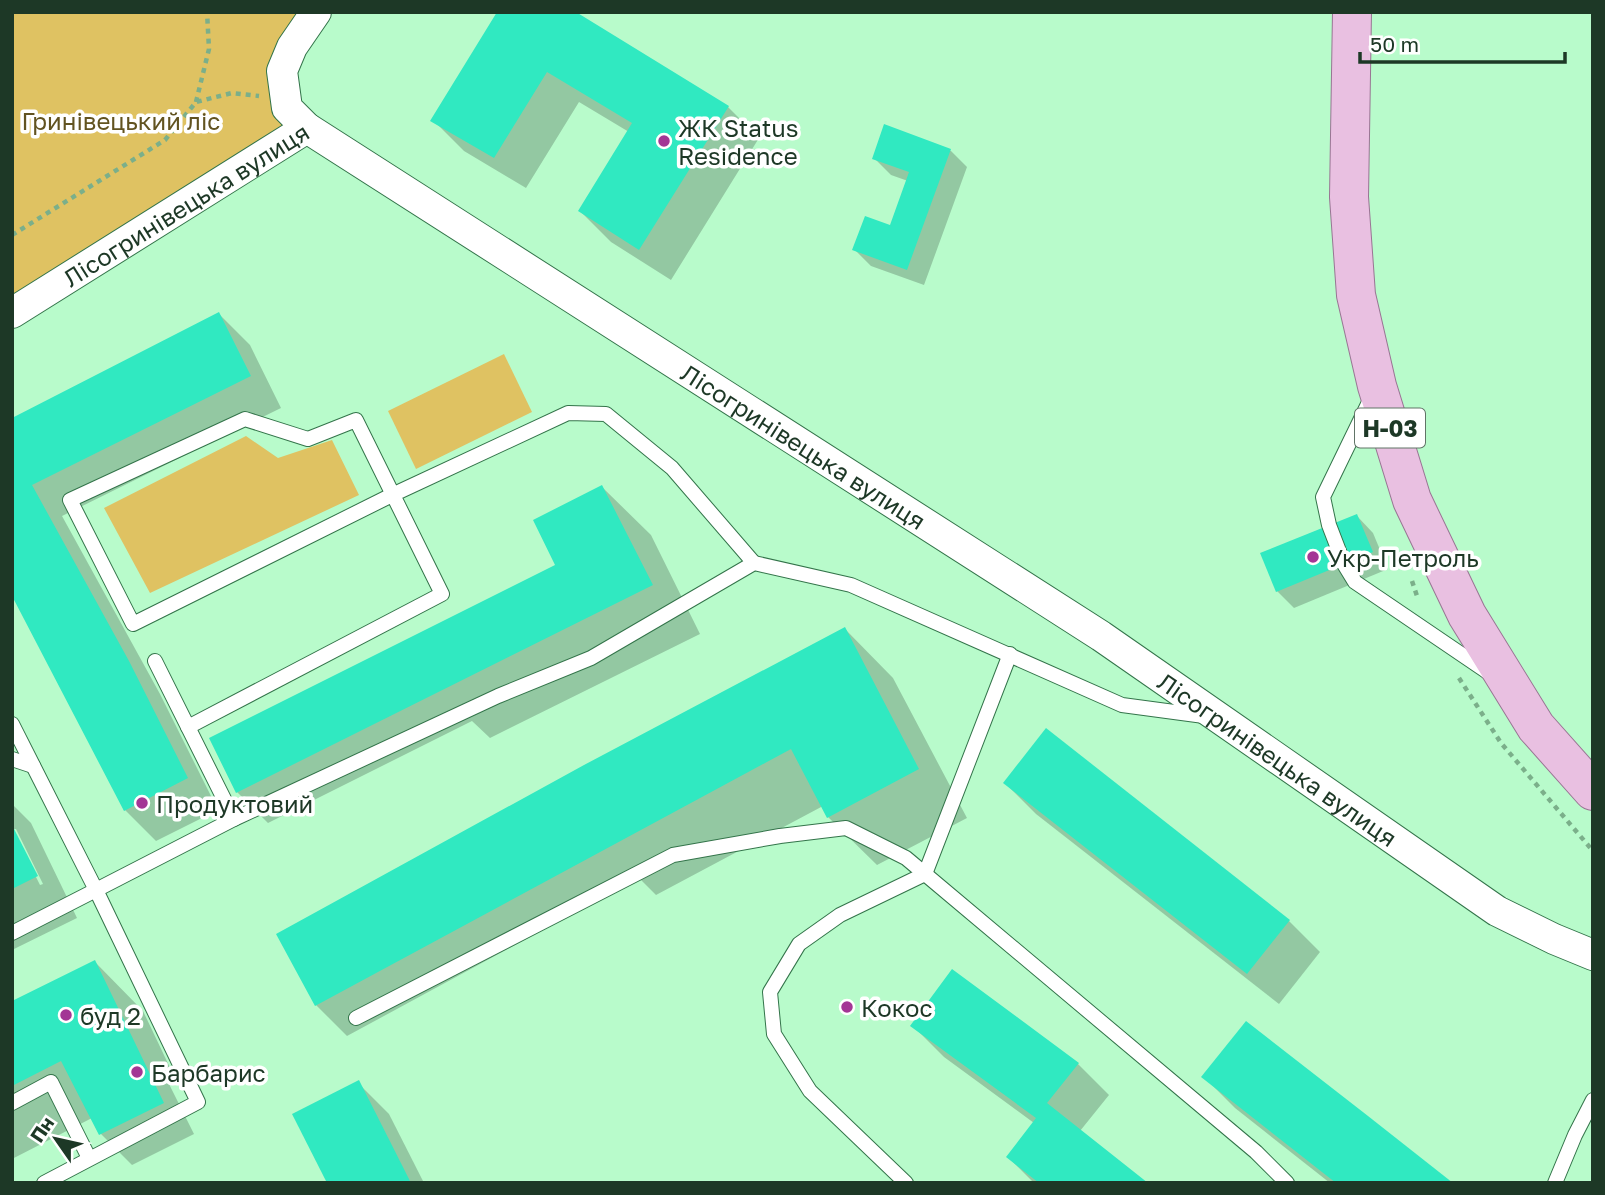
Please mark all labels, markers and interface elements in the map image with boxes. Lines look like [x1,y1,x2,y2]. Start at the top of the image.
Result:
scale bar [1360,21,1565,65]
text: 50 m [1370,31,1419,57]
park label: Гринівецький ліс [22,106,220,135]
place label: ЖК Status Residence [678,113,798,170]
street label: Лісогринівецька вулиця [58,116,314,292]
marker: ЖК Status Residence [656,133,672,149]
street label: Лісогринівецька вулиця [676,357,931,535]
road number: Н-03 [1355,408,1425,448]
place label: Укр-Петроль [1327,543,1479,572]
marker: Укр-Петроль [1305,549,1321,565]
street label: Лісогринівецька вулиця [1153,666,1403,852]
place label: Продуктовий [156,789,313,818]
marker: Продуктовий [134,795,150,811]
place label: Кокос [861,993,933,1022]
marker: Кокос [839,999,855,1015]
place label: буд 2 [80,1001,141,1030]
marker: буд 2 [58,1007,74,1023]
place label: Барбарис [151,1058,266,1087]
marker: Барбарис [129,1064,145,1080]
north arrow [21,1104,91,1174]
text: Пн [25,1112,58,1146]

